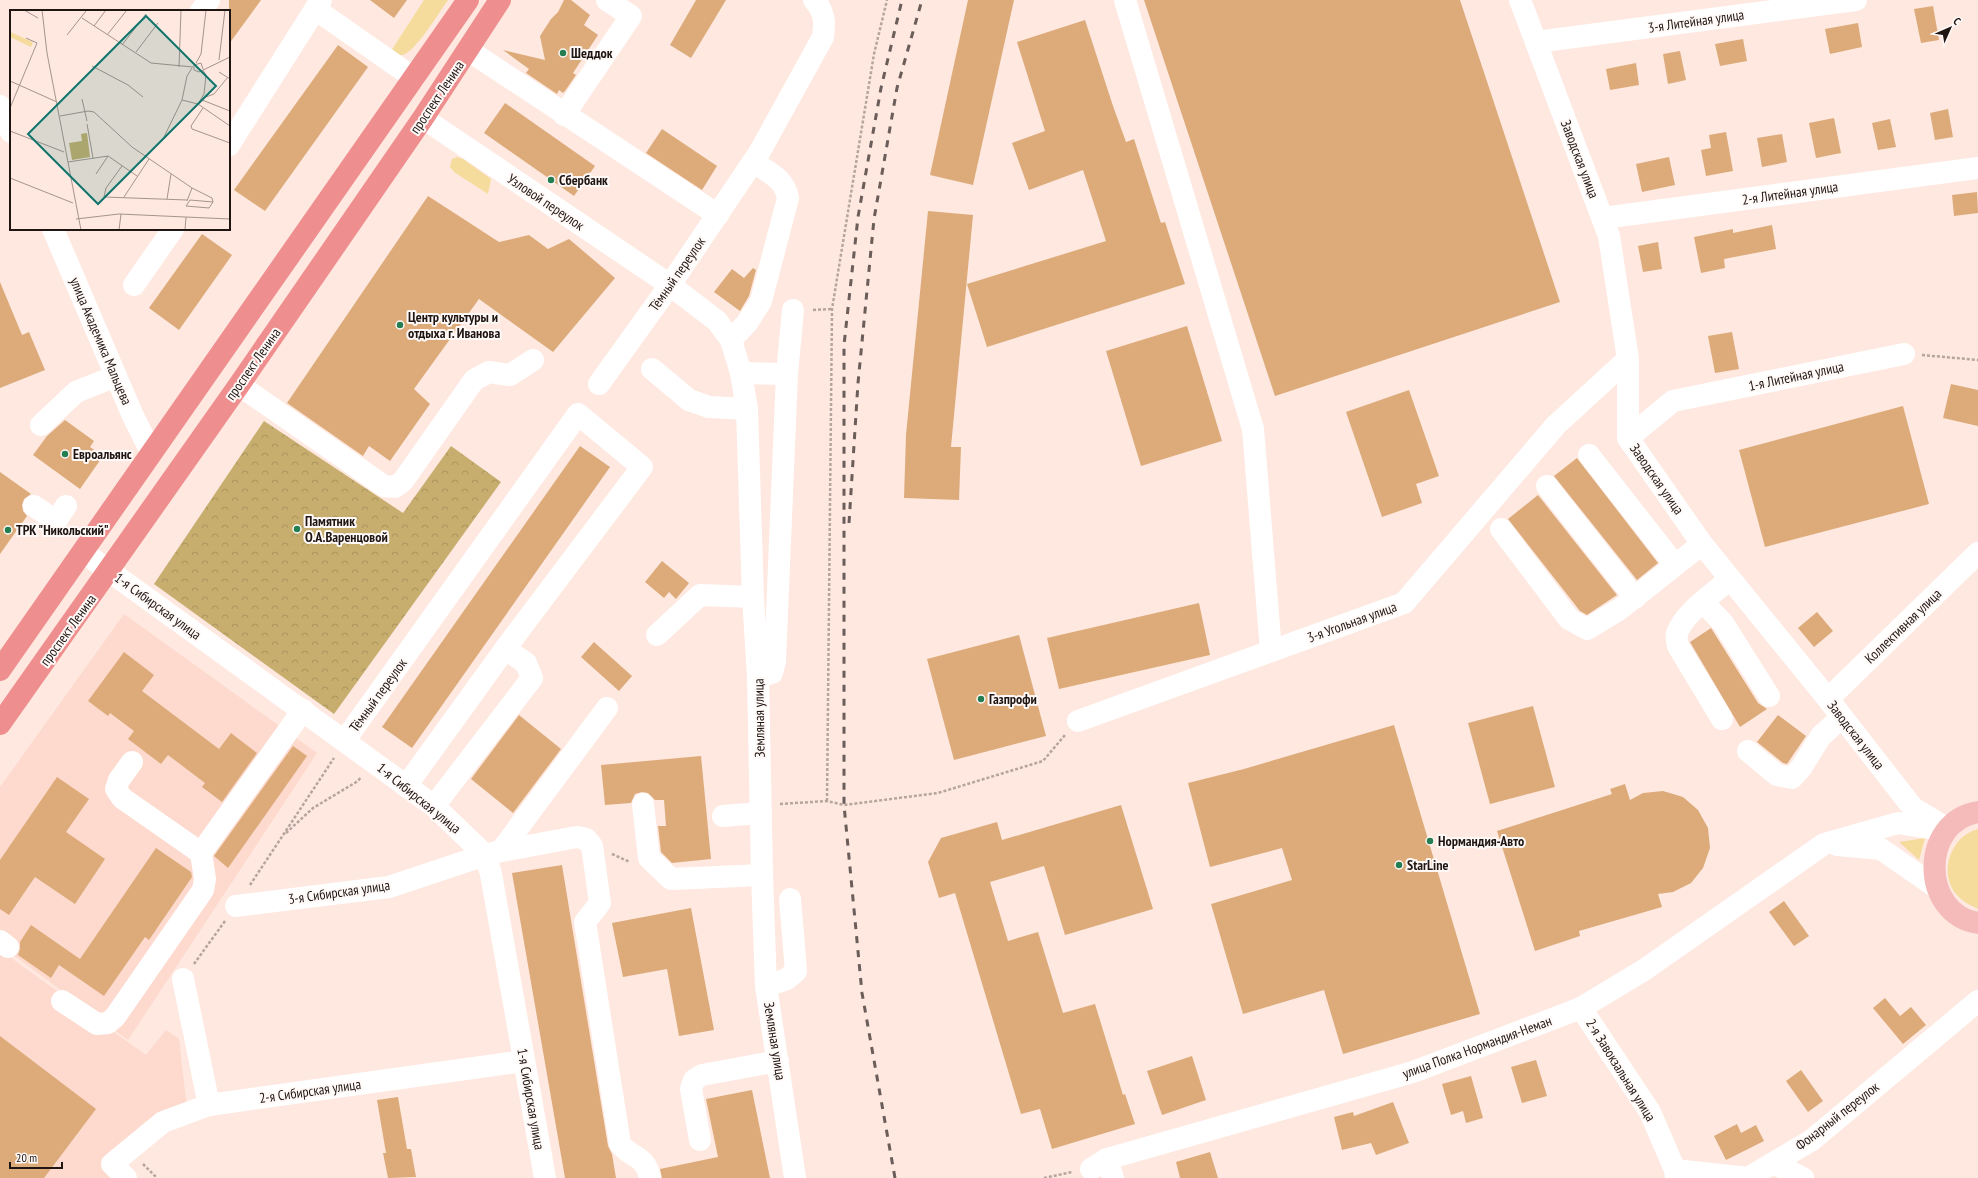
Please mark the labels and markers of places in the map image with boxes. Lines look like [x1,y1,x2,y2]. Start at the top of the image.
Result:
place label: Шеддок [571,44,613,62]
marker: Шеддок [558,48,568,58]
place label: Сбербанк [559,171,608,189]
marker: Сбербанк [546,175,556,185]
place label: Центр культуры и отдыха г. Иванова [408,308,500,342]
marker: Центр культуры и отдыха г. Иванова [395,320,405,330]
place label: Евроальянс [73,445,132,463]
marker: Евроальянс [60,449,70,459]
place label: Памятник О.А.Варенцовой [305,512,388,546]
place label: ТРК "Никольский" [16,521,109,539]
marker: Памятник О.А.Варенцовой [292,524,302,534]
marker: ТРК "Никольский" [3,525,13,535]
place label: Газпрофи [989,690,1037,708]
marker: Газпрофи [976,694,986,704]
place label: Нормандия-Авто [1438,832,1524,850]
marker: Нормандия-Авто [1425,836,1435,846]
place label: StarLine [1407,856,1448,874]
marker: StarLine [1394,860,1404,870]

